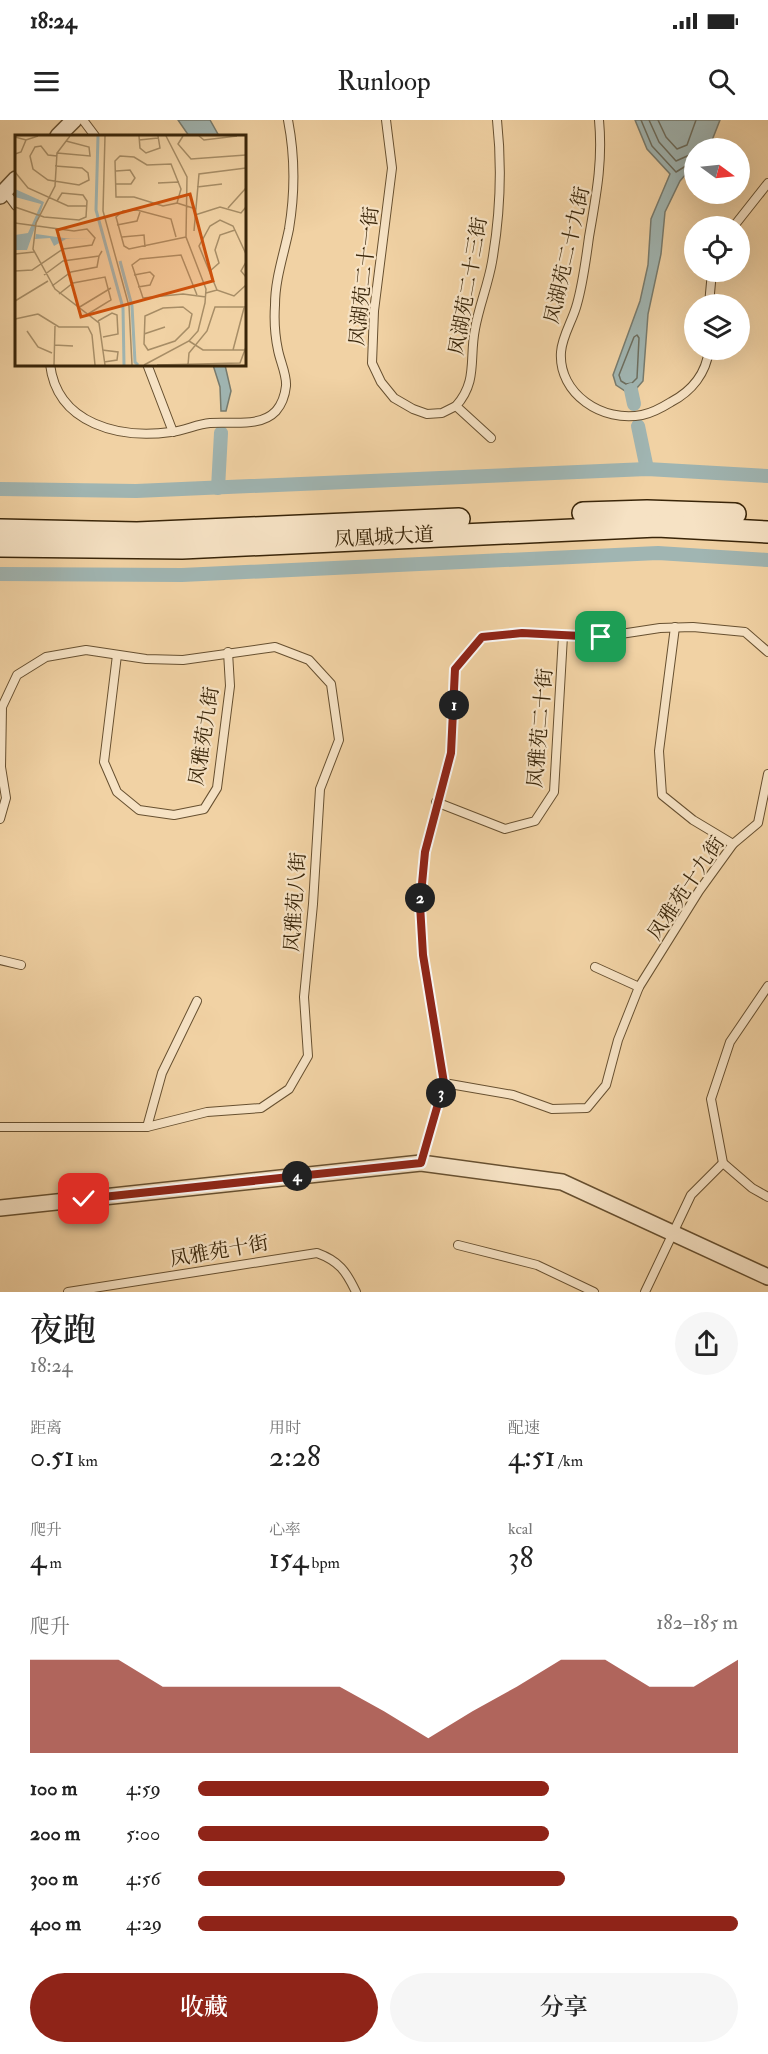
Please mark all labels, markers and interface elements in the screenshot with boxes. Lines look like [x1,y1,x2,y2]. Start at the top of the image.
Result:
text: 18:24 [30,7,77,35]
icon: menu [30,65,63,98]
text: Runloop [337,65,431,98]
icon: search [705,65,738,98]
inset map [15,135,246,366]
north arrow [684,138,750,204]
map controls [684,138,750,360]
street label: 凤湖苑二十九街 [539,184,595,326]
street label: 凤湖苑二十一街 [344,205,384,347]
street label: 凤湖苑二十三街 [444,215,492,357]
button: locate [684,216,750,282]
button: layers [684,294,750,360]
street label: 凤凰城大道 [333,522,435,552]
pin [575,611,626,662]
icon: arrive [584,620,617,653]
street label: 凤雅苑二十街 [522,667,558,789]
street label: 凤雅苑九街 [184,685,224,787]
pin: 1 [439,690,469,720]
text: 1 [451,695,457,715]
street label: 凤雅苑十九街 [642,831,730,945]
street label: 凤雅苑八街 [279,851,311,953]
pin: 2 [405,883,435,913]
text: 2 [416,888,424,908]
pin: 3 [426,1078,456,1108]
text: 3 [438,1083,444,1103]
pin: 4 [282,1161,312,1191]
text: 4 [293,1166,301,1186]
pin [58,1173,109,1224]
icon: check [67,1182,100,1215]
street label: 凤雅苑十街 [168,1230,270,1272]
text: 夜跑 [30,1310,96,1351]
button: share [675,1312,738,1375]
text: 18:24 [30,1353,72,1378]
text: 距离 [30,1418,62,1438]
text: 用时 [269,1418,301,1438]
text: 配速 [508,1418,540,1438]
text: 0.51 [30,1438,75,1475]
text: 2:28 [269,1438,321,1475]
text: 4:51 [508,1438,556,1475]
text: km [75,1451,98,1471]
text: /km [556,1451,583,1471]
text: kcal [508,1519,533,1539]
text: 爬升 [30,1520,62,1540]
text: 心率 [269,1520,301,1540]
text: 38 [508,1539,534,1576]
text: 4 [30,1540,46,1577]
text: 154 [269,1540,308,1577]
text: m [46,1553,62,1573]
text: bpm [308,1553,340,1573]
text: 182–185 m [656,1610,738,1635]
text: 爬升 [30,1614,70,1639]
text: 100 m [30,1776,77,1801]
text: 4:59 [126,1776,161,1801]
text: 200 m [30,1821,80,1846]
text: 5:00 [126,1821,160,1846]
text: 300 m [30,1866,78,1891]
text: 4:56 [126,1866,161,1891]
text: 400 m [30,1911,81,1936]
text: 4:29 [126,1911,162,1936]
button: 收藏 [30,1973,378,2042]
button: 分享 [390,1973,738,2042]

